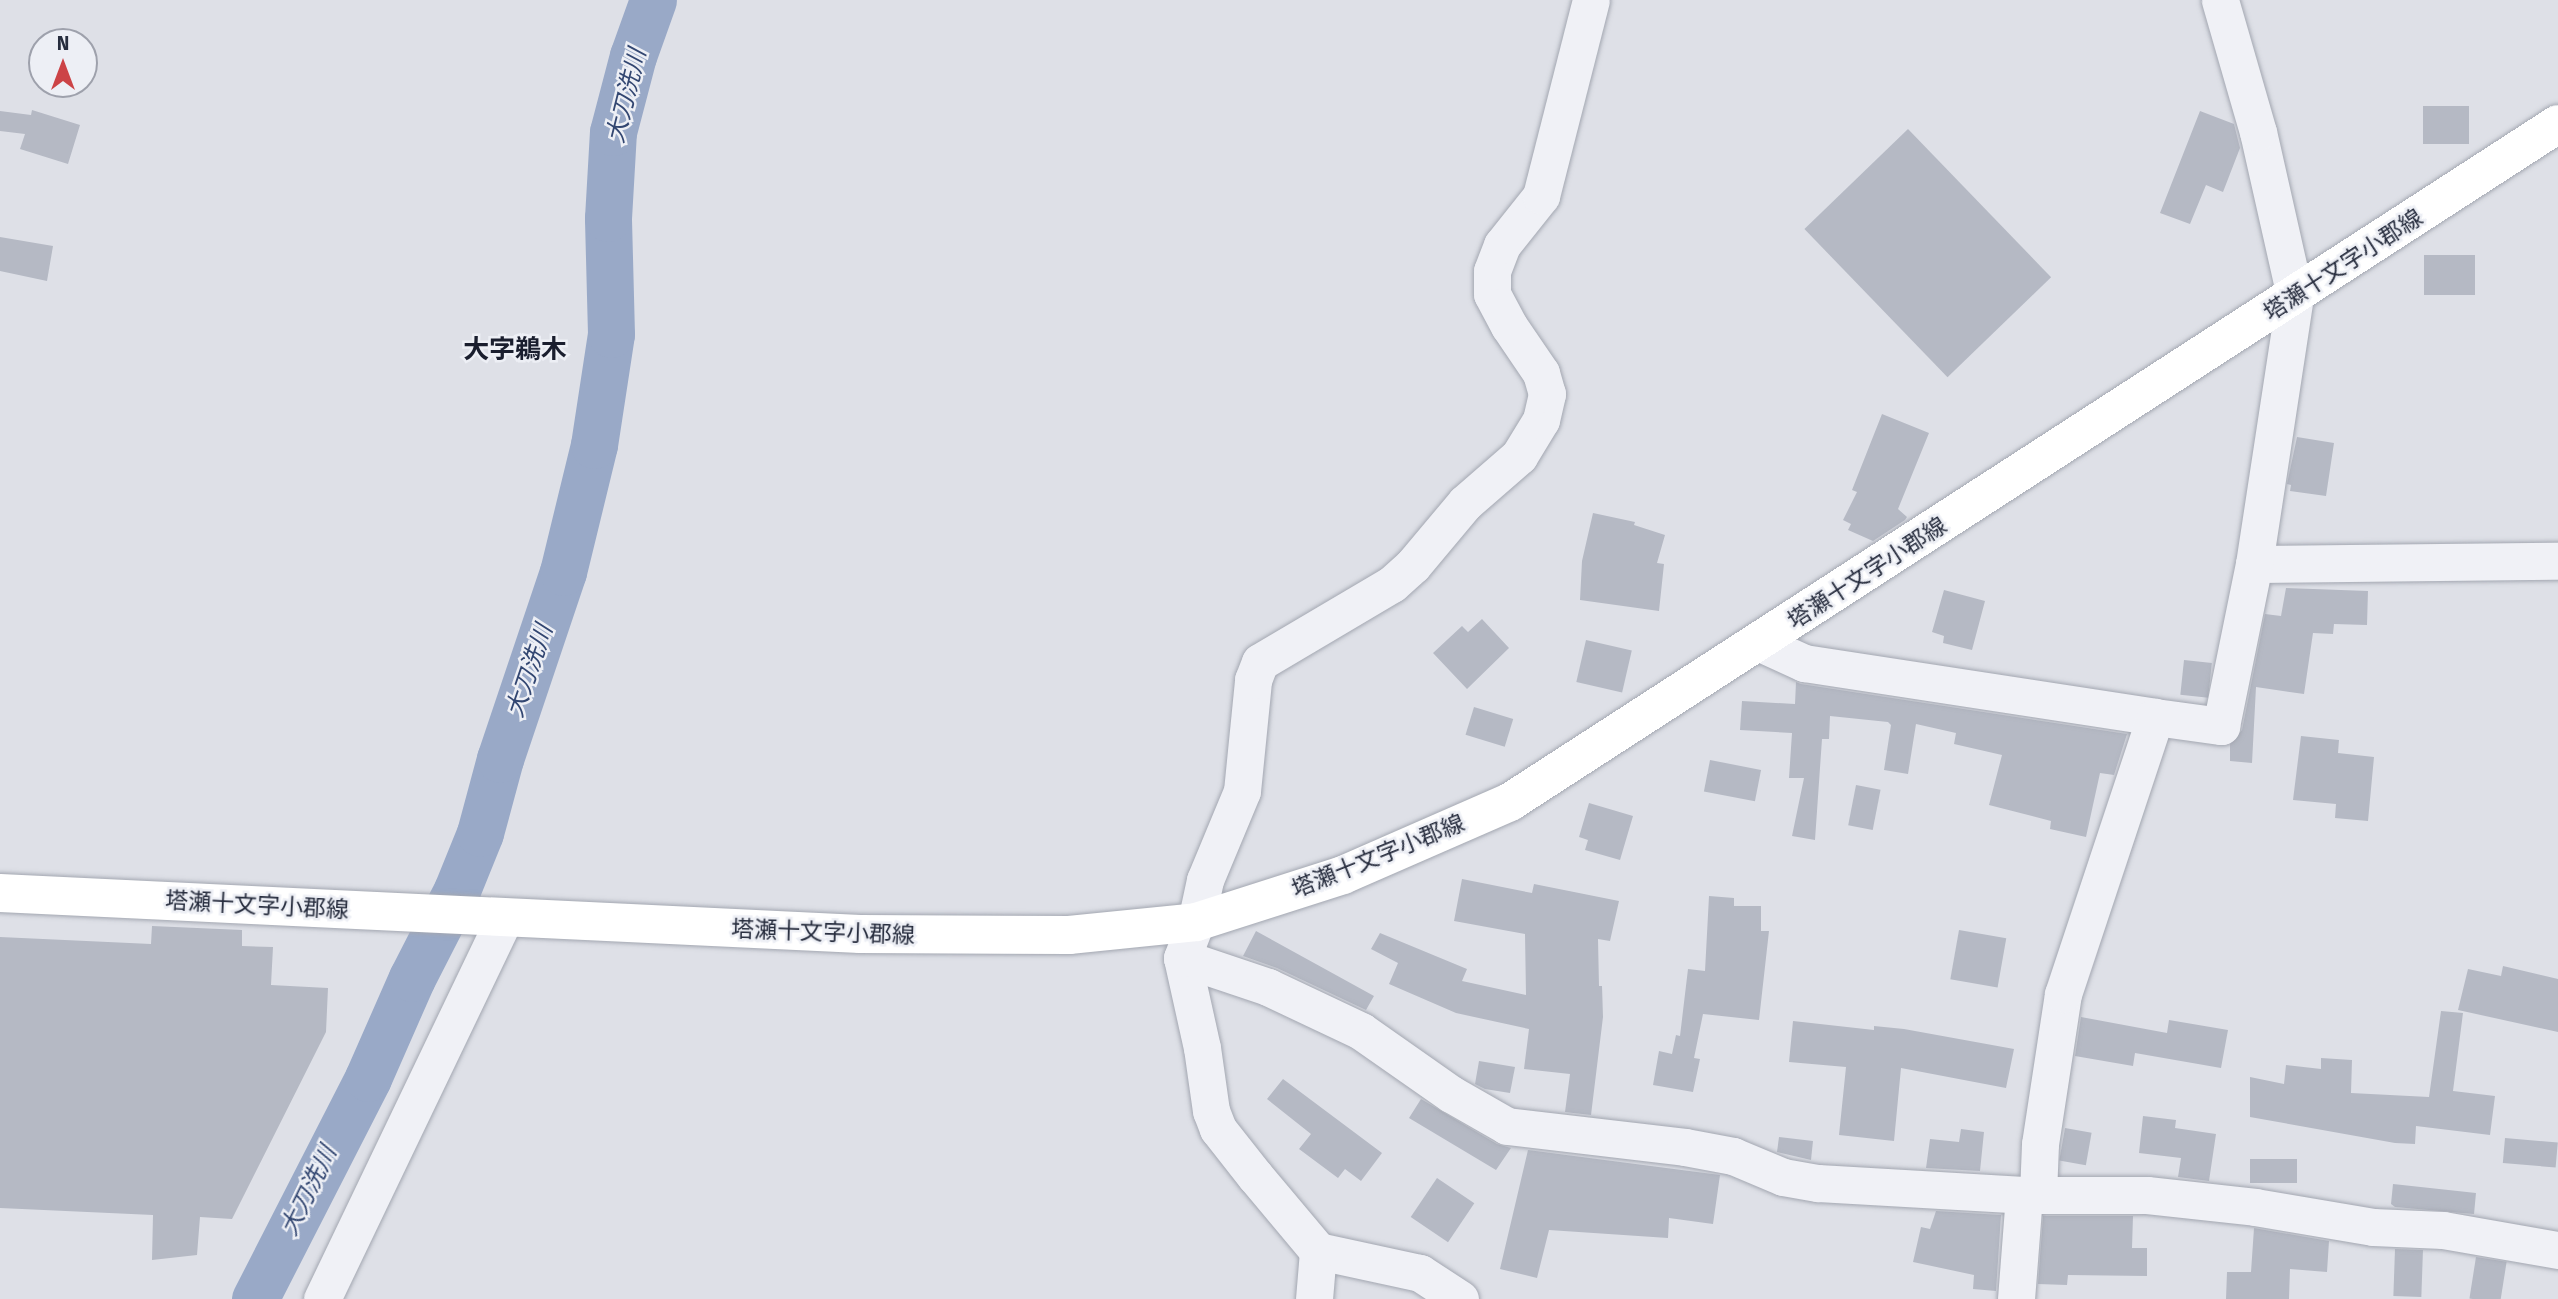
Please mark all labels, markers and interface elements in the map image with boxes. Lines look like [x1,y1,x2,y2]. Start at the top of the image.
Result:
north arrow [28,28,98,98]
text: N [57,32,69,55]
water label: 大刀洗川 [601,46,653,146]
street label: 塔瀬十文字小郡線 [2258,203,2428,327]
district label: 大字鵜木 [463,334,567,366]
street label: 塔瀬十文字小郡線 [1782,511,1952,635]
water label: 大刀洗川 [501,621,559,721]
street label: 塔瀬十文字小郡線 [1288,809,1468,903]
street label: 塔瀬十文字小郡線 [164,886,350,924]
street label: 塔瀬十文字小郡線 [731,915,915,949]
water label: 大刀洗川 [275,1142,343,1240]

